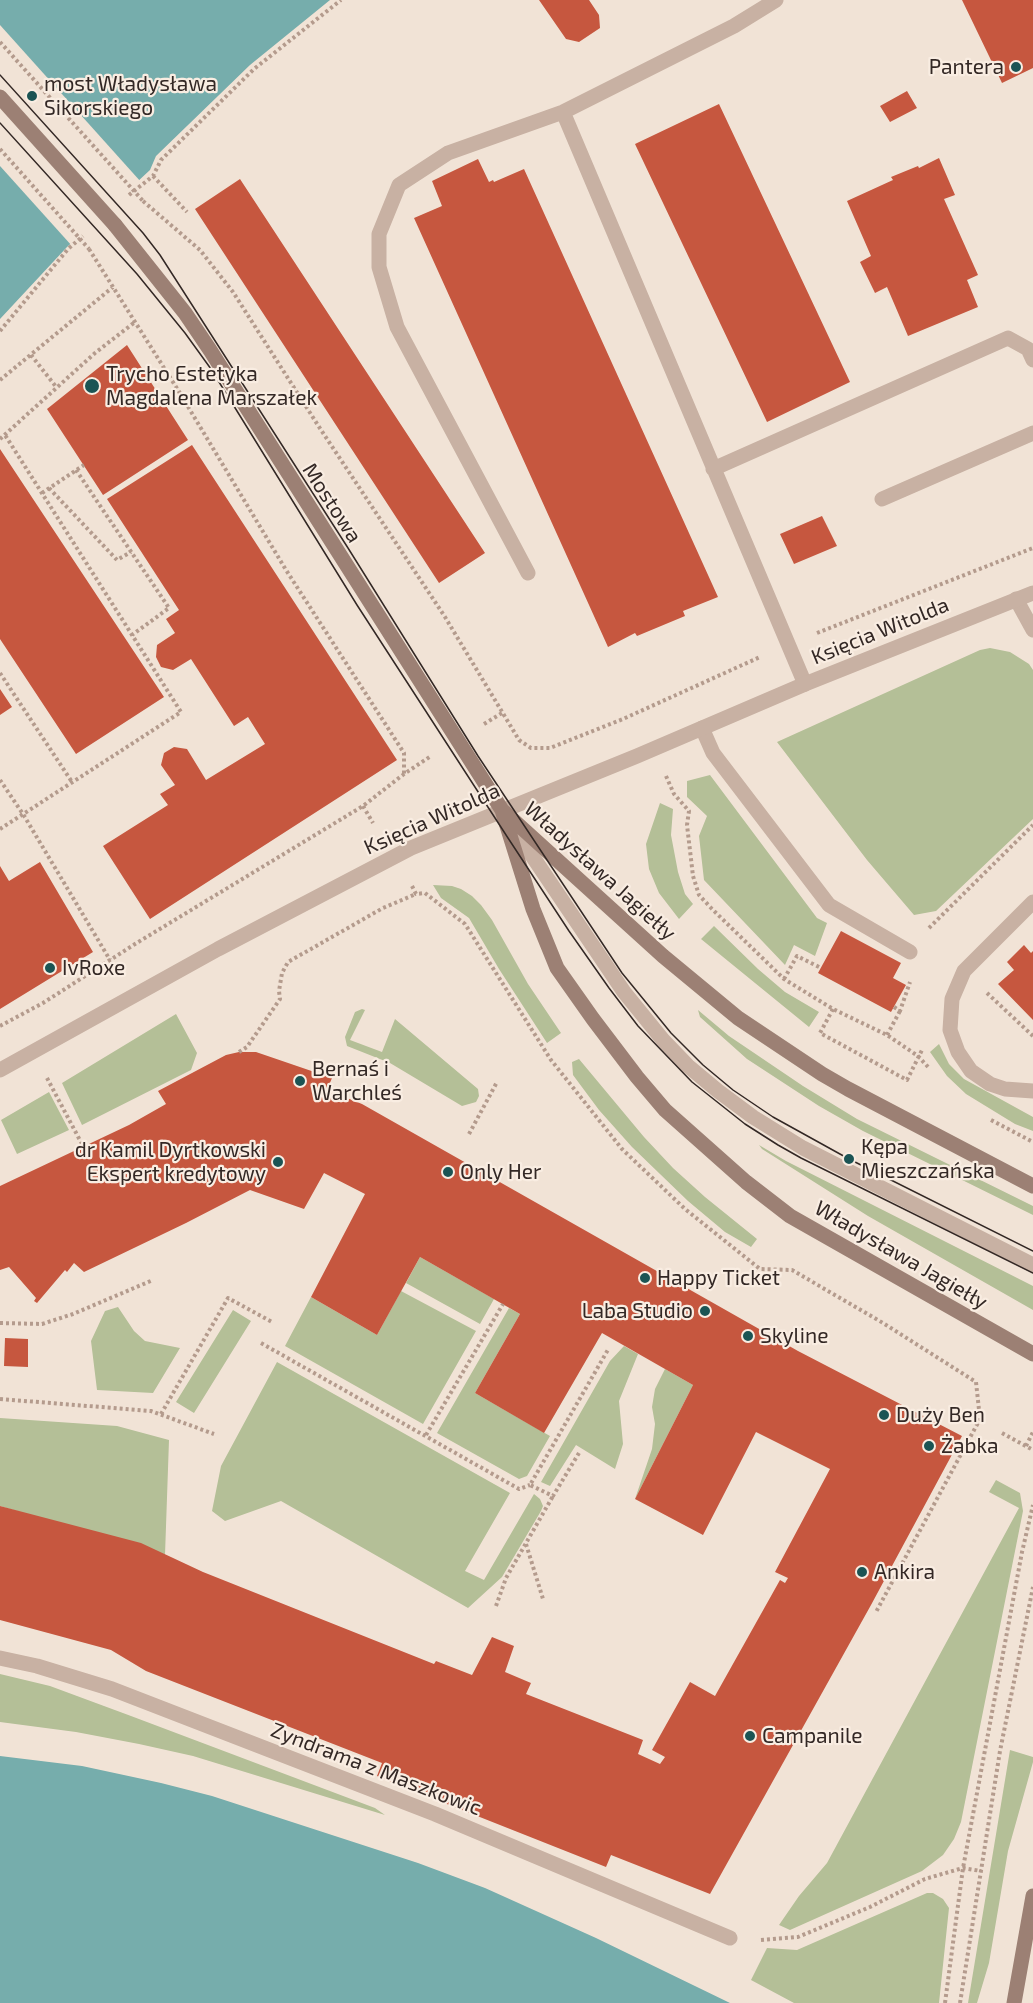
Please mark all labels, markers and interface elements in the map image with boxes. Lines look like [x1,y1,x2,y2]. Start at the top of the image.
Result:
place label: Pantera [929,54,1004,80]
marker: Pantera [1009,60,1023,74]
place label: most Władysława Sikorskiego [44,71,217,121]
marker: most Władysława Sikorskiego [25,89,39,103]
place label: Trycho Estetyka Magdalena Marszałek [106,361,317,411]
marker: Trycho Estetyka Magdalena Marszałek [83,377,101,395]
street label: Mostowa [297,459,367,547]
street label: Księcia Witolda [808,592,952,670]
street label: Księcia Witolda [360,778,504,860]
street label: Władysława Jagiełły [519,796,681,946]
place label: IvRoxe [62,955,125,981]
marker: IvRoxe [43,961,57,975]
place label: Bernaś i Warchleś [312,1056,402,1106]
marker: Bernaś i Warchleś [293,1074,307,1088]
place label: Kępa Mieszczańska [861,1134,995,1184]
place label: dr Kamil Dyrtkowski Ekspert kredytowy [75,1137,266,1187]
marker: Kępa Mieszczańska [842,1152,856,1166]
marker: dr Kamil Dyrtkowski Ekspert kredytowy [271,1155,285,1169]
place label: Only Her [460,1159,542,1185]
marker: Only Her [441,1165,455,1179]
street label: Władysława Jagiełły [810,1195,992,1315]
place label: Happy Ticket [657,1265,780,1291]
marker: Happy Ticket [638,1271,652,1285]
place label: Laba Studio [582,1298,693,1324]
marker: Laba Studio [698,1304,712,1318]
place label: Skyline [760,1323,829,1349]
marker: Skyline [741,1329,755,1343]
place label: Duży Ben [896,1402,985,1428]
marker: Duży Ben [877,1408,891,1422]
place label: Żabka [941,1433,999,1459]
marker: Żabka [922,1439,936,1453]
place label: Ankira [874,1559,935,1585]
marker: Ankira [855,1565,869,1579]
street label: Zyndrama z Maszkowic [267,1717,485,1821]
place label: Campanile [762,1723,863,1749]
marker: Campanile [743,1729,757,1743]

